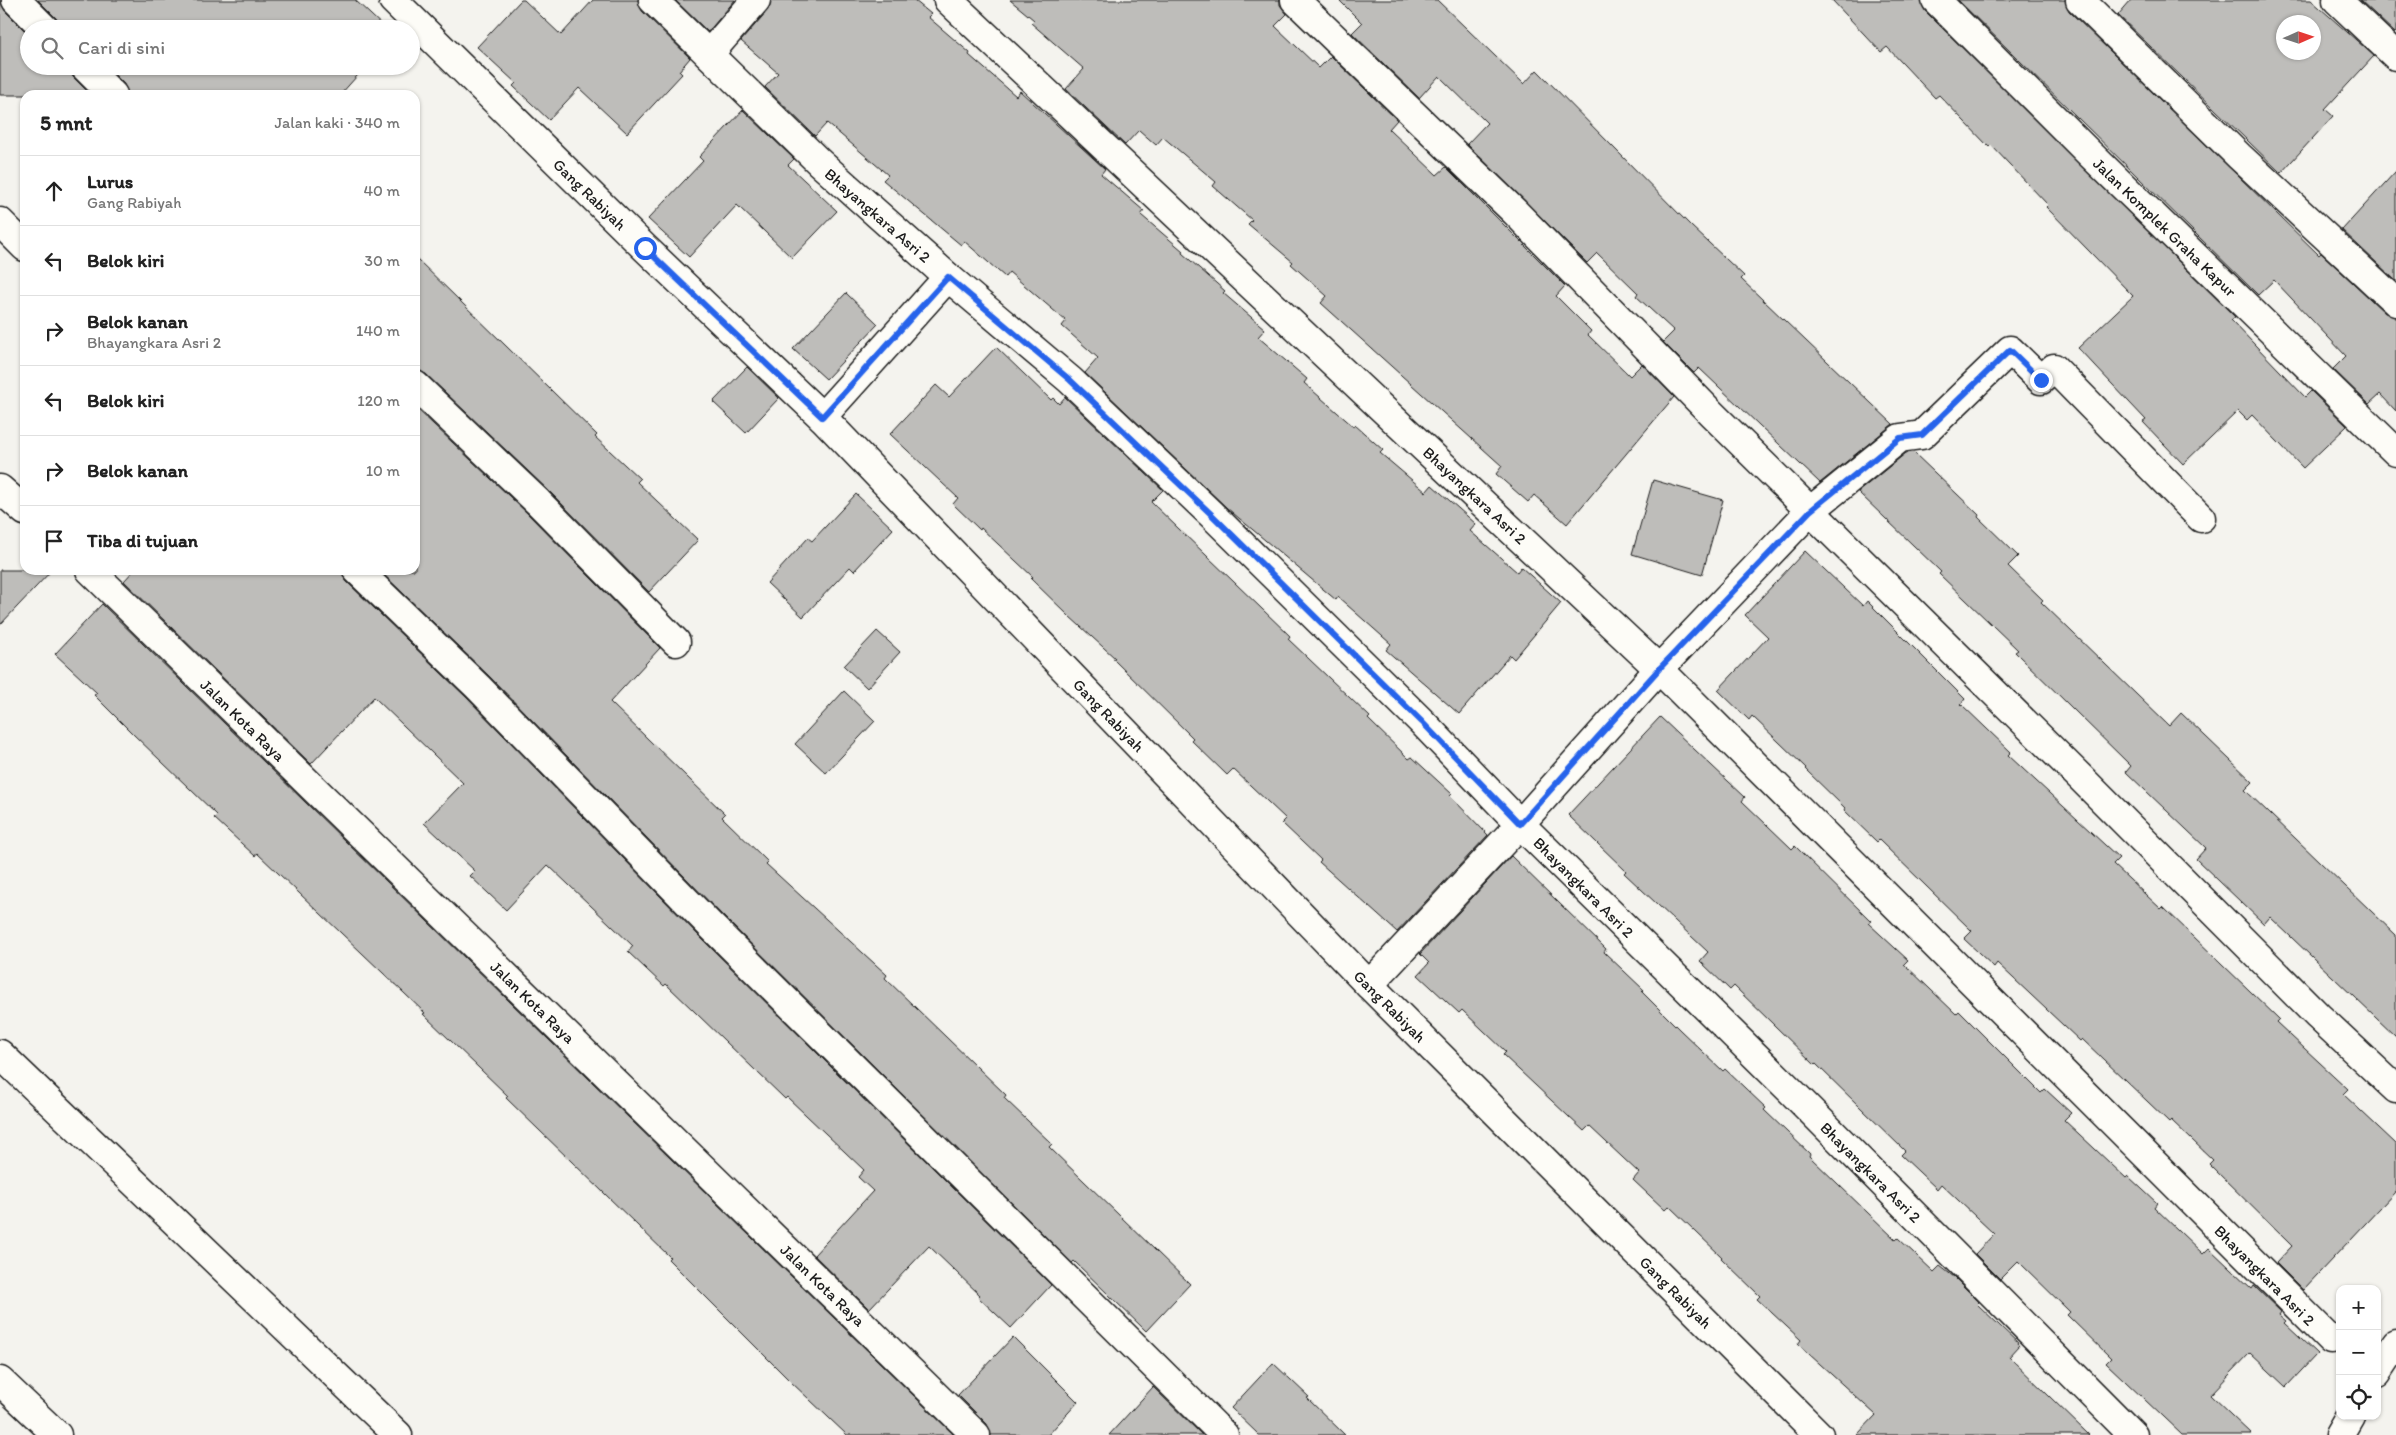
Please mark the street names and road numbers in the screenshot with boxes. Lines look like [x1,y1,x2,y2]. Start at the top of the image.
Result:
street label: Jalan Komplek Graha Kapur [2089,154,2241,301]
street label: Gang Rabiyah [549,155,630,234]
street label: Bhayangkara Asri 2 [821,164,935,267]
street label: Bhayangkara Asri 2 [1419,443,1531,548]
street label: Jalan Kota Raya [197,675,289,766]
street label: Gang Rabiyah [1069,675,1148,756]
street label: Bhayangkara Asri 2 [1529,833,1638,942]
street label: Jalan Kota Raya [487,957,579,1048]
street label: Gang Rabiyah [1350,966,1430,1046]
street label: Bhayangkara Asri 2 [1816,1118,1925,1227]
street label: Bhayangkara Asri 2 [2210,1221,2319,1330]
street label: Jalan Kota Raya [777,1240,869,1331]
street label: Gang Rabiyah [1636,1252,1716,1332]

